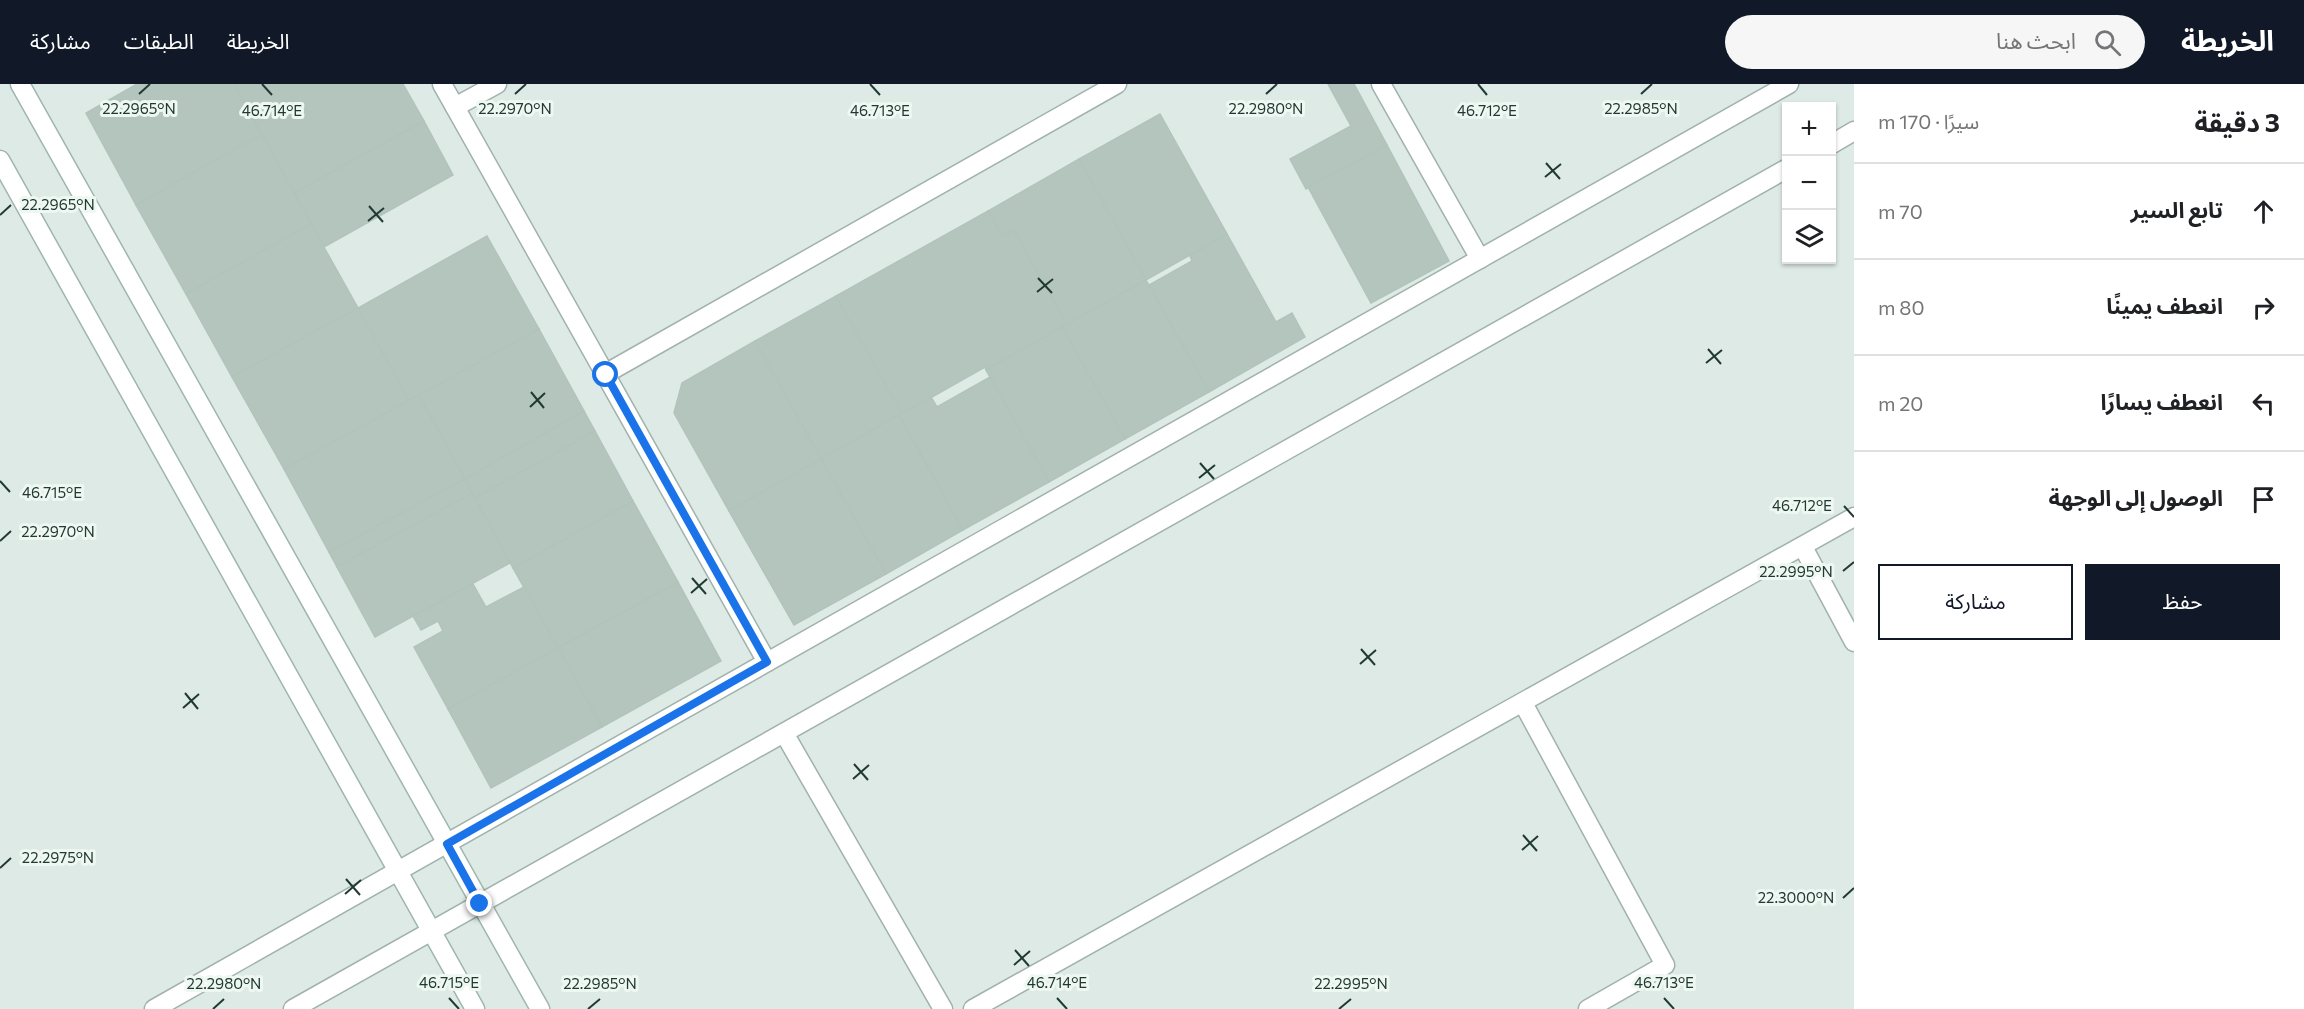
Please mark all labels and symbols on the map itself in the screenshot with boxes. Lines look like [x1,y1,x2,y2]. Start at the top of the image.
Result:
text: 22.2965°N [102,99,176,117]
text: 22.2970°N [478,99,552,117]
text: 22.2980°N [1229,99,1303,117]
text: 22.2985°N [1604,99,1678,117]
text: 46.714°E [242,101,302,119]
text: 46.713°E [850,101,910,119]
text: 46.712°E [1457,101,1517,119]
text: 22.2965°N [21,195,95,213]
route start [592,361,618,387]
text: 46.715°E [22,483,82,501]
text: 46.712°E [1772,496,1832,514]
text: 22.2970°N [21,522,95,540]
text: 22.2995°N [1759,562,1833,580]
text: 22.2975°N [22,848,94,866]
text: 22.3000°N [1758,888,1834,906]
route end [466,890,492,916]
text: 46.715°E [419,973,479,991]
text: 46.714°E [1027,973,1087,991]
text: 46.713°E [1634,973,1694,991]
text: 22.2980°N [187,974,261,992]
text: 22.2985°N [563,974,637,992]
text: 22.2995°N [1314,974,1388,992]

